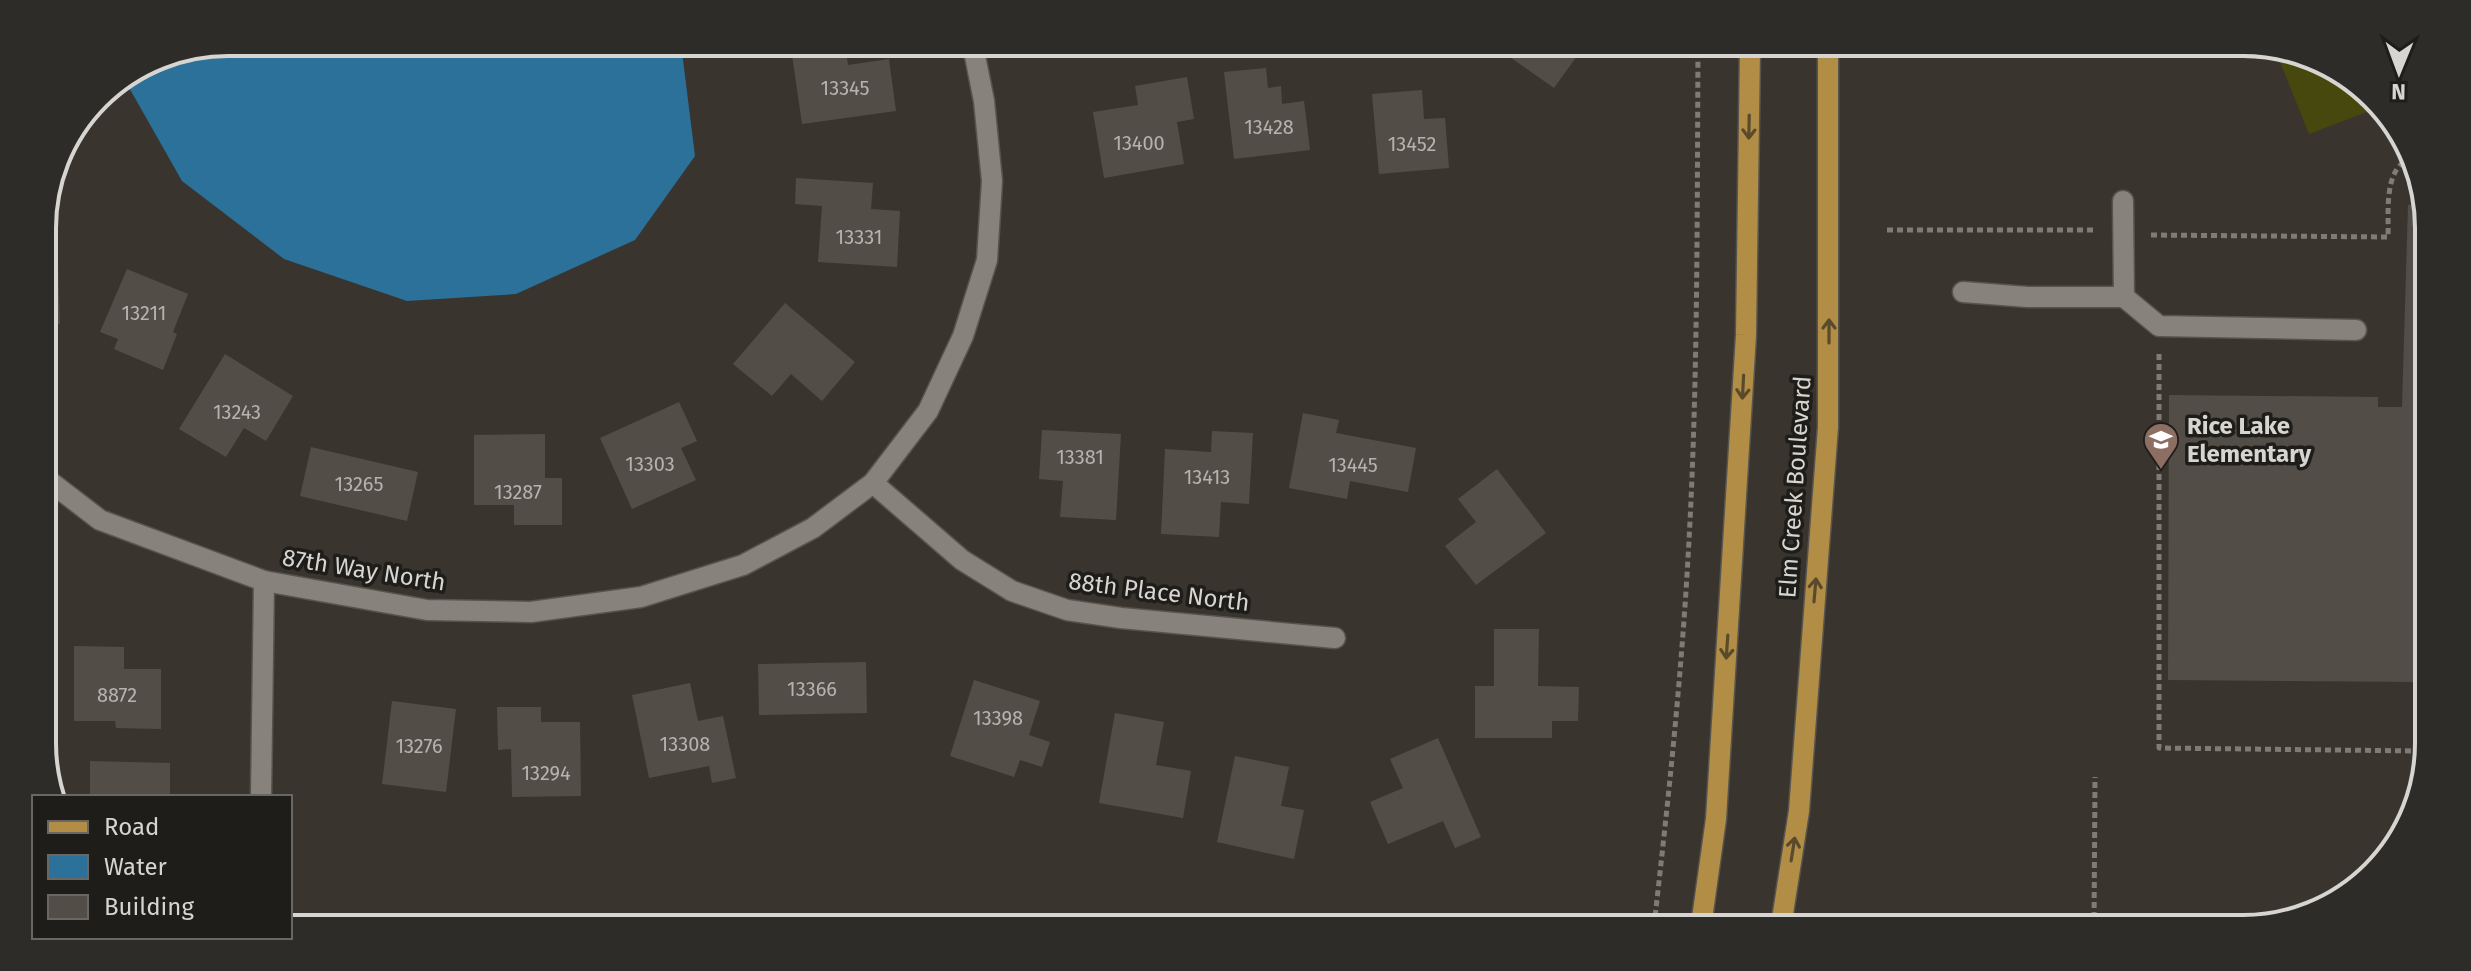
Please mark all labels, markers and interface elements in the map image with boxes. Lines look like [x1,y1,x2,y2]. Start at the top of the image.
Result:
north arrow [2359,32,2439,112]
house number: 13345 [821,76,869,100]
text: N [2391,78,2406,105]
one-way arrow [1741,113,1756,140]
house number: 13428 [1244,115,1294,139]
house number: 13400 [1113,131,1165,155]
house number: 13452 [1388,132,1436,156]
house number: 13331 [836,225,882,249]
house number: 13211 [122,301,166,325]
one-way arrow [1821,318,1836,345]
one-way arrow [1735,373,1750,400]
street label: Elm Creek Boulevard [1773,375,1817,599]
house number: 13243 [213,400,261,424]
place label: Rice Lake Elementary [2187,412,2312,468]
school or university icon: Rice Lake Elementary [2142,421,2180,471]
house number: 13381 [1056,445,1104,469]
house number: 13303 [625,452,675,476]
house number: 13445 [1328,453,1378,477]
house number: 13413 [1184,465,1230,489]
house number: 13265 [335,472,383,496]
house number: 13287 [494,480,542,504]
street label: 87th Way North [280,543,448,597]
street label: 88th Place North [1067,567,1251,617]
one-way arrow [1808,577,1823,604]
one-way arrow [1719,633,1734,660]
house number: 13366 [787,677,837,701]
house number: 8872 [97,683,137,707]
house number: 13398 [973,706,1023,730]
house number: 13308 [660,732,710,756]
house number: 13276 [395,734,443,758]
house number: 13294 [521,761,571,785]
legend [32,795,292,939]
text: Road [104,813,159,841]
one-way arrow [1787,837,1802,863]
text: Water [104,853,168,881]
text: Building [104,893,194,921]

